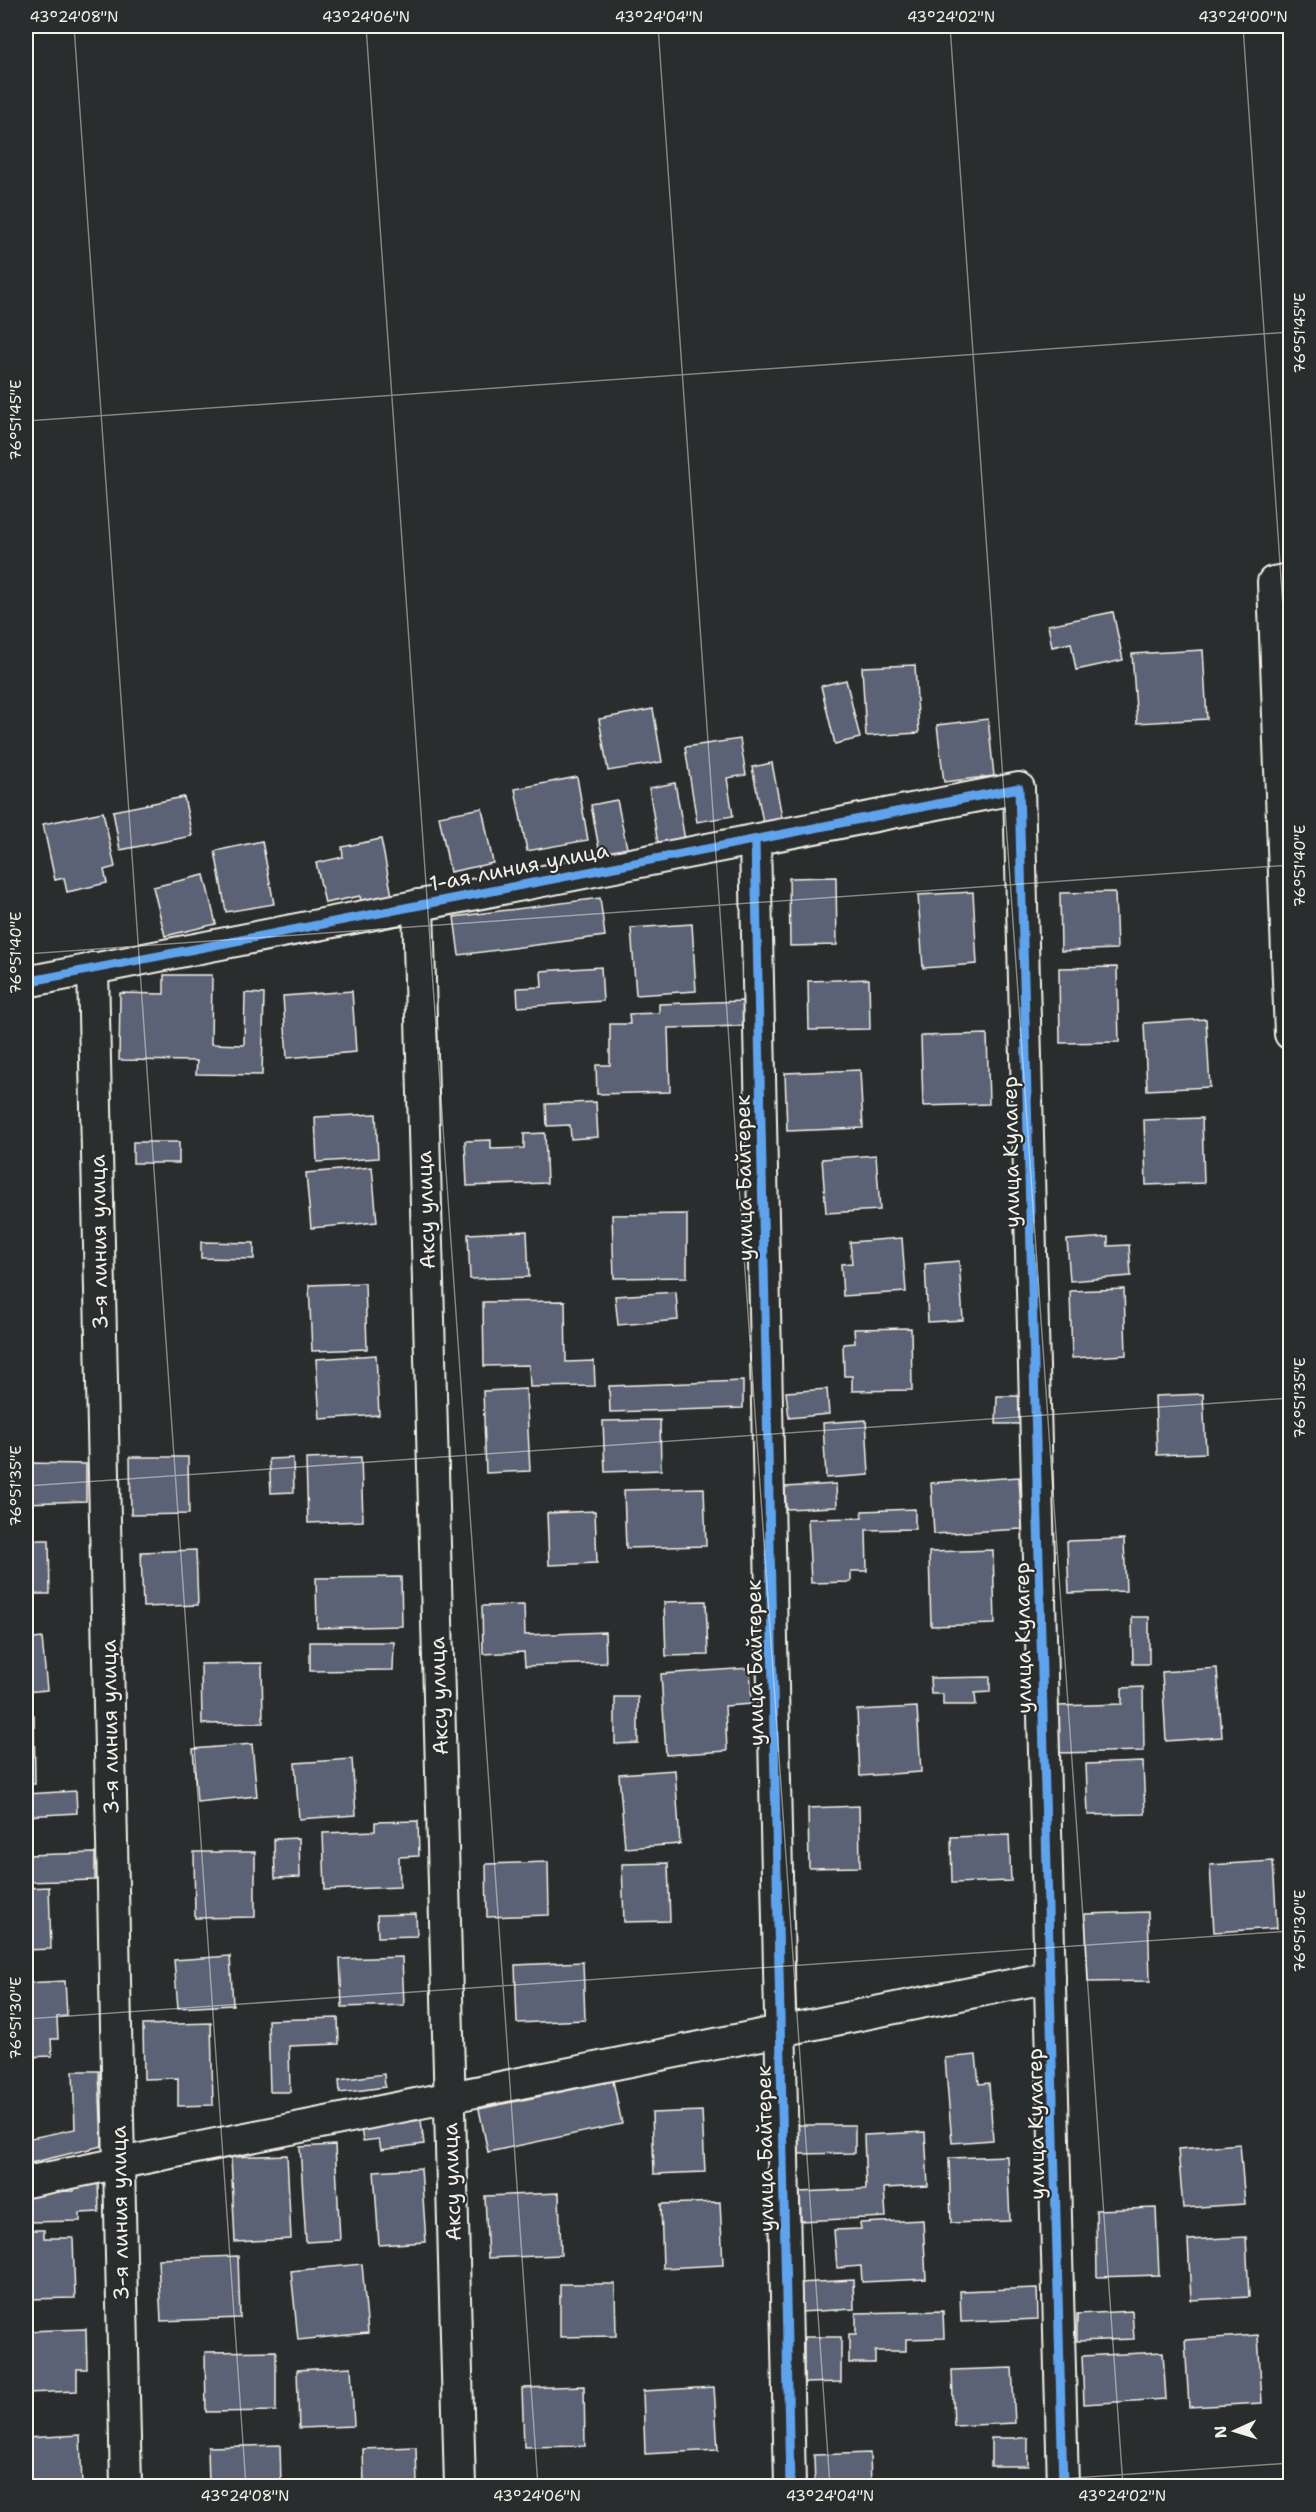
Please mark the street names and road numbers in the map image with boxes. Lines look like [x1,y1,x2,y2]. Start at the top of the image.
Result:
street label: 1-ая линия улица [427,836,611,898]
street label: улица Кулагер [996,1076,1026,1228]
street label: улица Байтерек [729,1095,759,1261]
street label: Аксу улица [410,1150,442,1270]
street label: 3-я линия улица [83,1154,115,1330]
street label: улица Кулагер [1008,1562,1038,1714]
street label: улица Байтерек [740,1580,770,1746]
street label: Аксу улица [423,1636,455,1756]
street label: 3-я линия улица [94,1639,126,1815]
street label: улица Кулагер [1021,2048,1051,2200]
street label: улица Байтерек [750,2066,780,2232]
street label: Аксу улица [436,2122,468,2242]
street label: 3-я линия улица [104,2125,136,2301]

